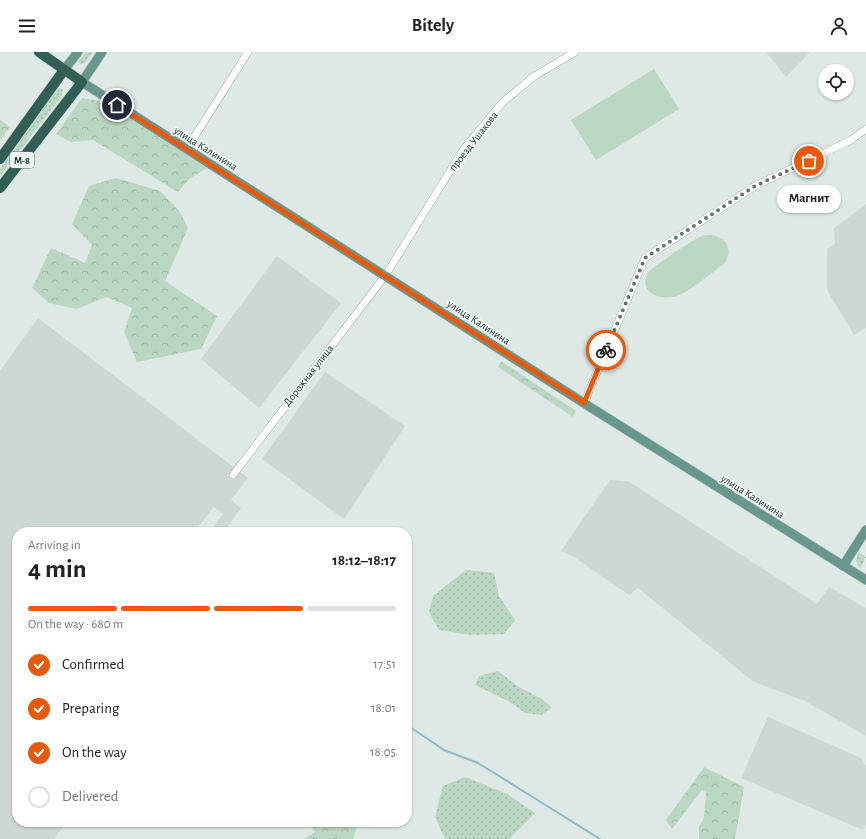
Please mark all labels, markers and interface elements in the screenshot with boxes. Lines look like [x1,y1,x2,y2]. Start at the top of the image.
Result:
icon: menu [16,15,38,37]
icon: person [828,15,850,37]
text: Bitely [412,17,454,35]
map controls [818,64,854,100]
button: locate [818,64,854,100]
pin [100,88,134,122]
icon: home [106,94,128,116]
street label: проезд Ушакова [447,110,500,173]
street label: улица Калинина [171,124,239,172]
pin [792,144,826,178]
icon: bag [798,150,820,172]
road number: М-8 [10,152,34,168]
callout: Магнит [777,185,841,213]
text: Магнит [789,192,829,205]
street label: улица Калинина [444,298,512,347]
courier [586,330,626,370]
icon: bike [595,339,617,361]
street label: Дорожная улица [281,343,336,408]
street label: улица Калинина [718,472,786,520]
text: Arriving in [28,539,81,552]
text: 18:12–18:17 [332,553,396,568]
text: 4 min [28,556,87,582]
text: On the way · 680 m [28,618,123,631]
icon: check [28,654,50,676]
text: Confirmed [62,657,124,672]
text: 17:51 [373,658,396,671]
icon: check [28,698,50,720]
text: Preparing [62,701,119,716]
text: 18:01 [371,702,396,715]
icon: check [28,742,50,764]
text: On the way [62,745,127,760]
text: 18:05 [370,746,396,759]
text: Delivered [62,789,119,804]

